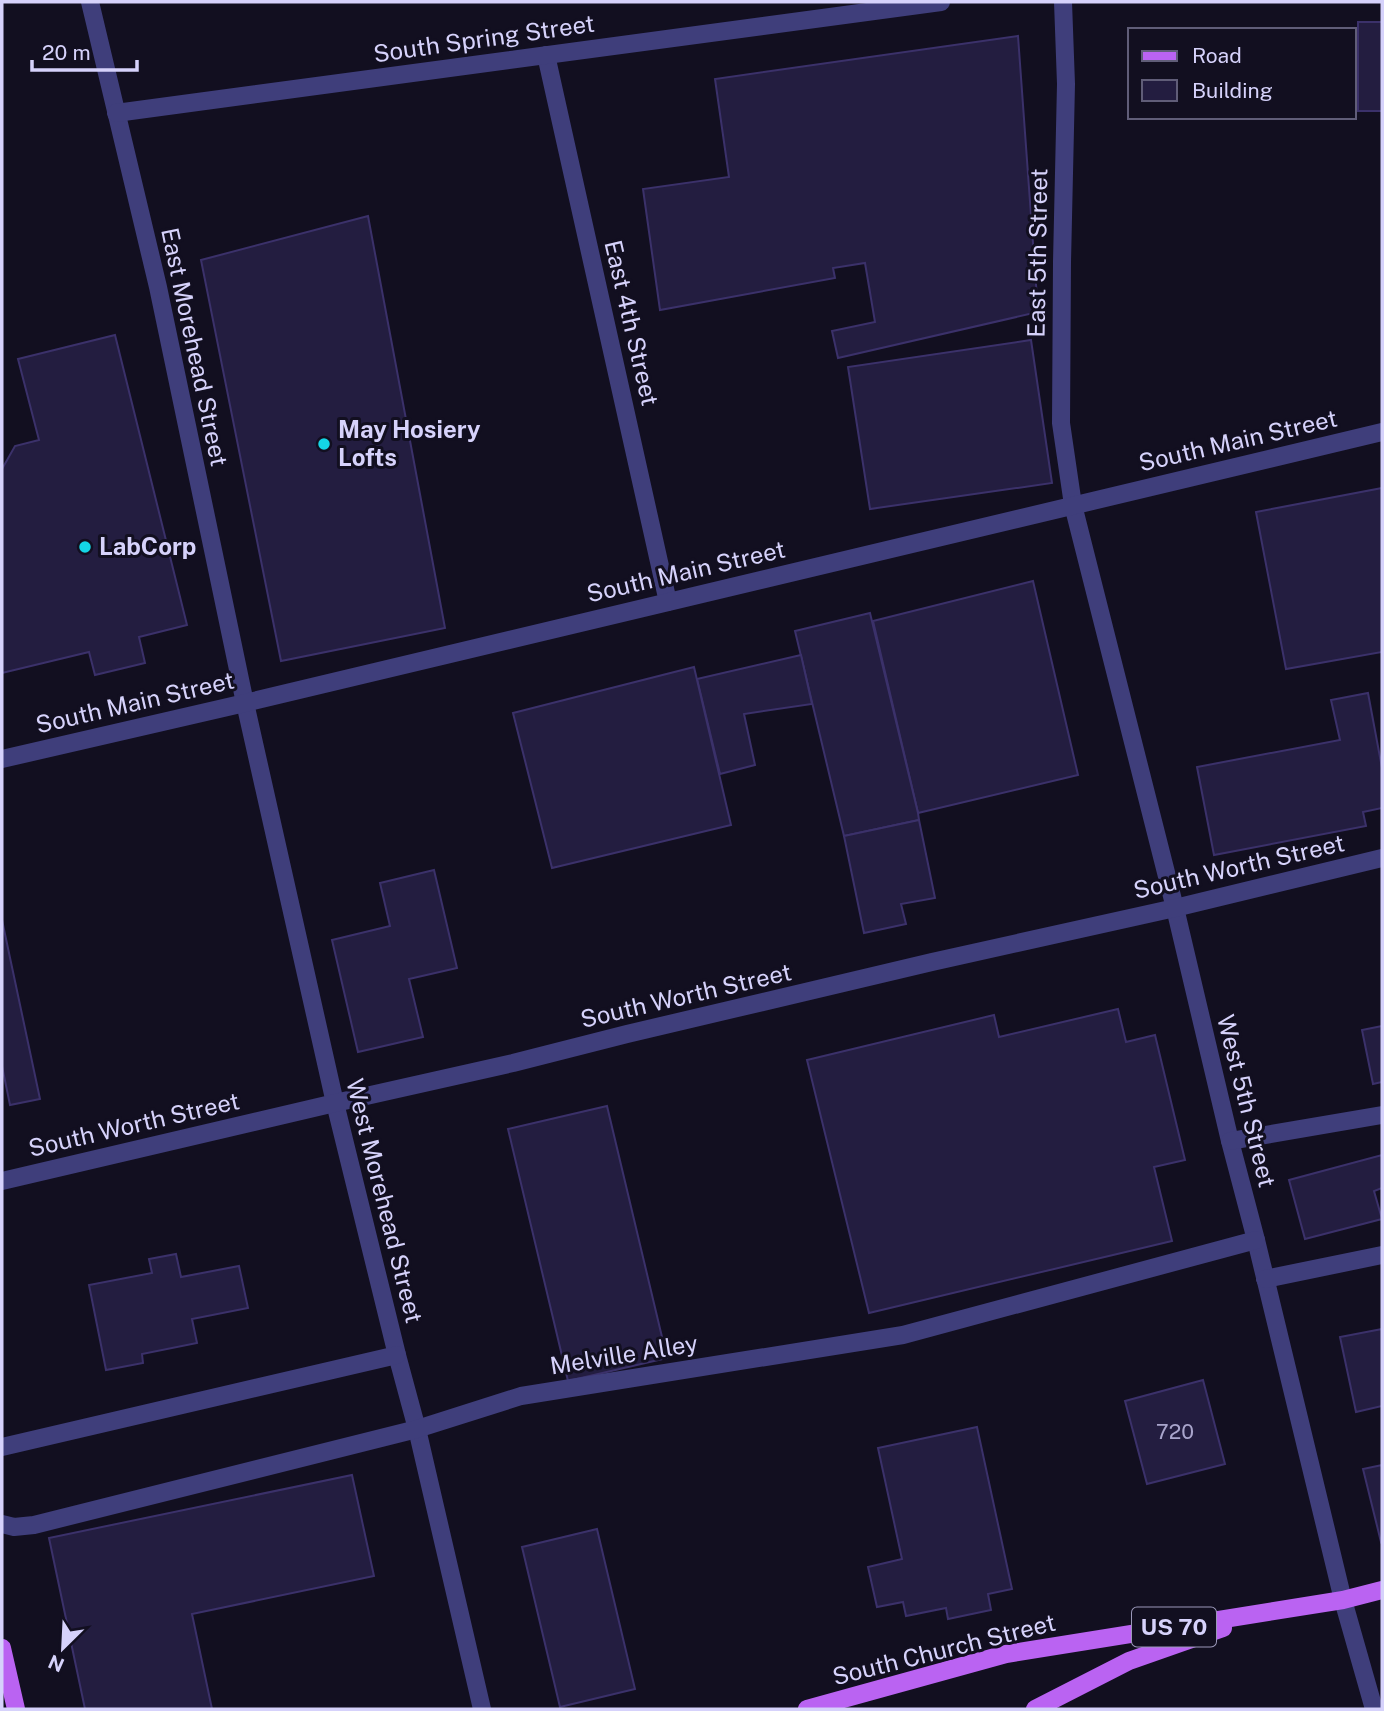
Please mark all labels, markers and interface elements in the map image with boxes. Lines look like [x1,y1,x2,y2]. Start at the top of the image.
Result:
street label: South Spring Street [371,9,596,67]
scale bar [32,28,136,72]
legend [1128,28,1356,119]
text: 20 m [42,40,91,65]
text: Road [1192,43,1242,68]
text: Building [1192,78,1273,103]
street label: East 5th Street [1022,168,1052,338]
street label: East Morehead Street [156,225,234,469]
street label: East 4th Street [599,237,665,408]
street label: South Main Street [1136,404,1340,476]
place label: May Hosiery Lofts [338,415,481,471]
marker: May Hosiery Lofts [316,436,332,452]
place label: LabCorp [99,532,196,560]
street label: South Main Street [584,535,788,607]
marker: LabCorp [77,539,93,555]
street label: South Main Street [33,666,237,738]
street label: South Worth Street [1131,828,1347,904]
street label: South Worth Street [578,957,794,1033]
street label: West 5th Street [1212,1012,1282,1190]
street label: West Morehead Street [341,1076,429,1326]
street label: South Worth Street [26,1086,242,1162]
street label: Melville Alley [548,1328,700,1380]
house number: 720 [1156,1419,1194,1444]
street label: South Church Street [829,1608,1058,1690]
road number: US 70 [1132,1608,1216,1646]
north arrow [28,1613,98,1683]
text: N [45,1650,67,1677]

